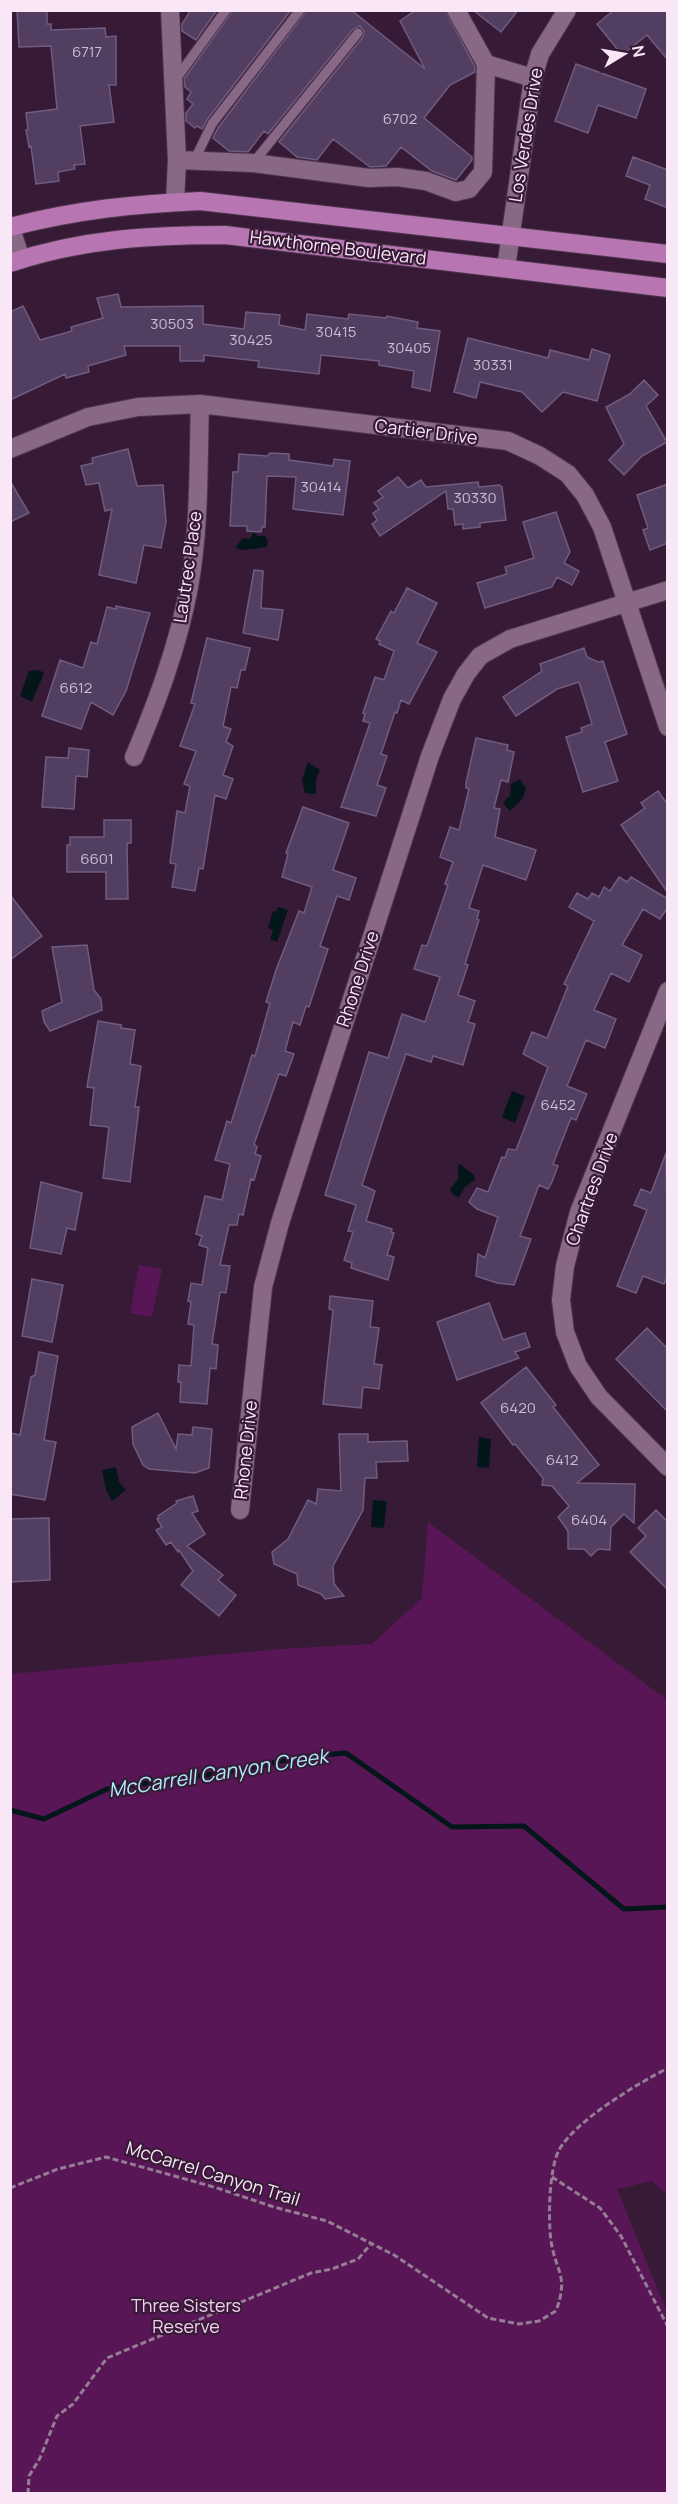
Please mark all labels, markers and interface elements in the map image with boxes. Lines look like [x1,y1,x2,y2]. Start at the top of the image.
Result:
north arrow [594,24,654,84]
house number: 6717 [72,41,102,62]
text: N [627,43,651,59]
street label: Los Verdes Drive [503,66,547,204]
house number: 6702 [383,108,417,129]
street label: Hawthorne Boulevard [248,224,428,270]
house number: 30503 [150,313,194,334]
house number: 30415 [316,321,356,342]
house number: 30425 [229,329,273,350]
house number: 30405 [387,337,431,358]
house number: 30331 [473,354,513,375]
street label: Cartier Drive [373,413,479,449]
house number: 30414 [301,476,342,497]
house number: 30330 [453,487,497,508]
street label: Lautrec Place [167,509,207,624]
house number: 6612 [60,677,92,698]
house number: 6601 [80,848,114,869]
street label: Rhone Drive [330,928,384,1030]
house number: 6452 [541,1094,575,1115]
street label: Chartres Drive [559,1129,623,1249]
house number: 6420 [500,1397,536,1418]
street label: Rhone Drive [228,1399,262,1501]
house number: 6412 [546,1449,578,1470]
house number: 6404 [571,1509,607,1530]
water label: McCarrell Canyon Creek [106,1741,333,1803]
street label: McCarrel Canyon Trail [123,2135,303,2211]
park label: Three Sisters Reserve [131,2293,241,2338]

